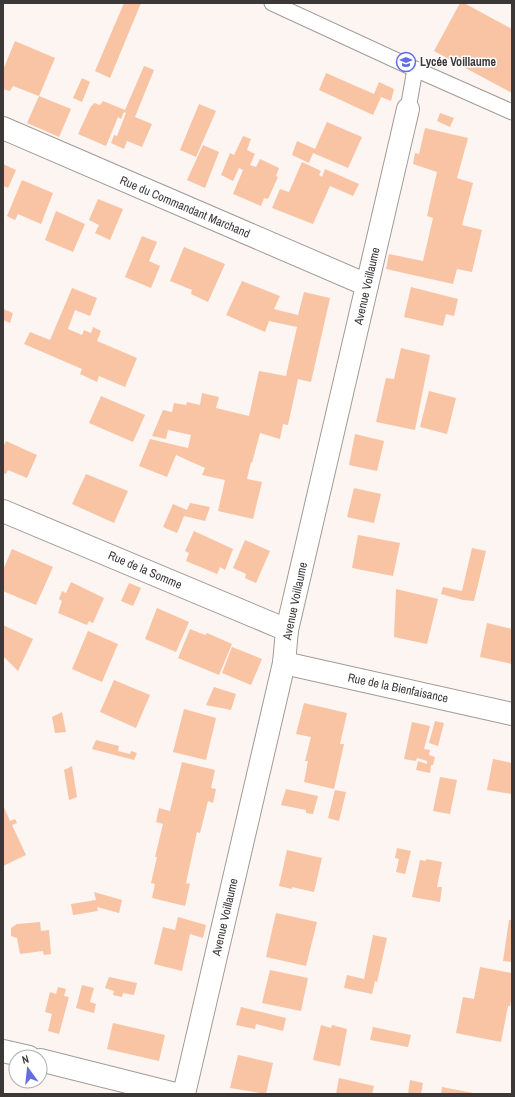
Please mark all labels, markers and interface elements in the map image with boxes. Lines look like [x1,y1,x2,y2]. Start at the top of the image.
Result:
school or university icon: Lycée Voillaume [395,51,417,73]
place label: Lycée Voillaume [420,54,497,70]
street label: Rue du Commandant Marchand [117,172,253,242]
street label: Avenue Voillaume [350,246,384,327]
street label: Rue de la Somme [106,547,184,593]
street label: Avenue Voillaume [279,561,311,642]
street label: Rue de la Bienfaisance [346,670,450,706]
street label: Avenue Voillaume [208,877,242,958]
north arrow [8,1049,48,1089]
text: N [20,1052,30,1067]

